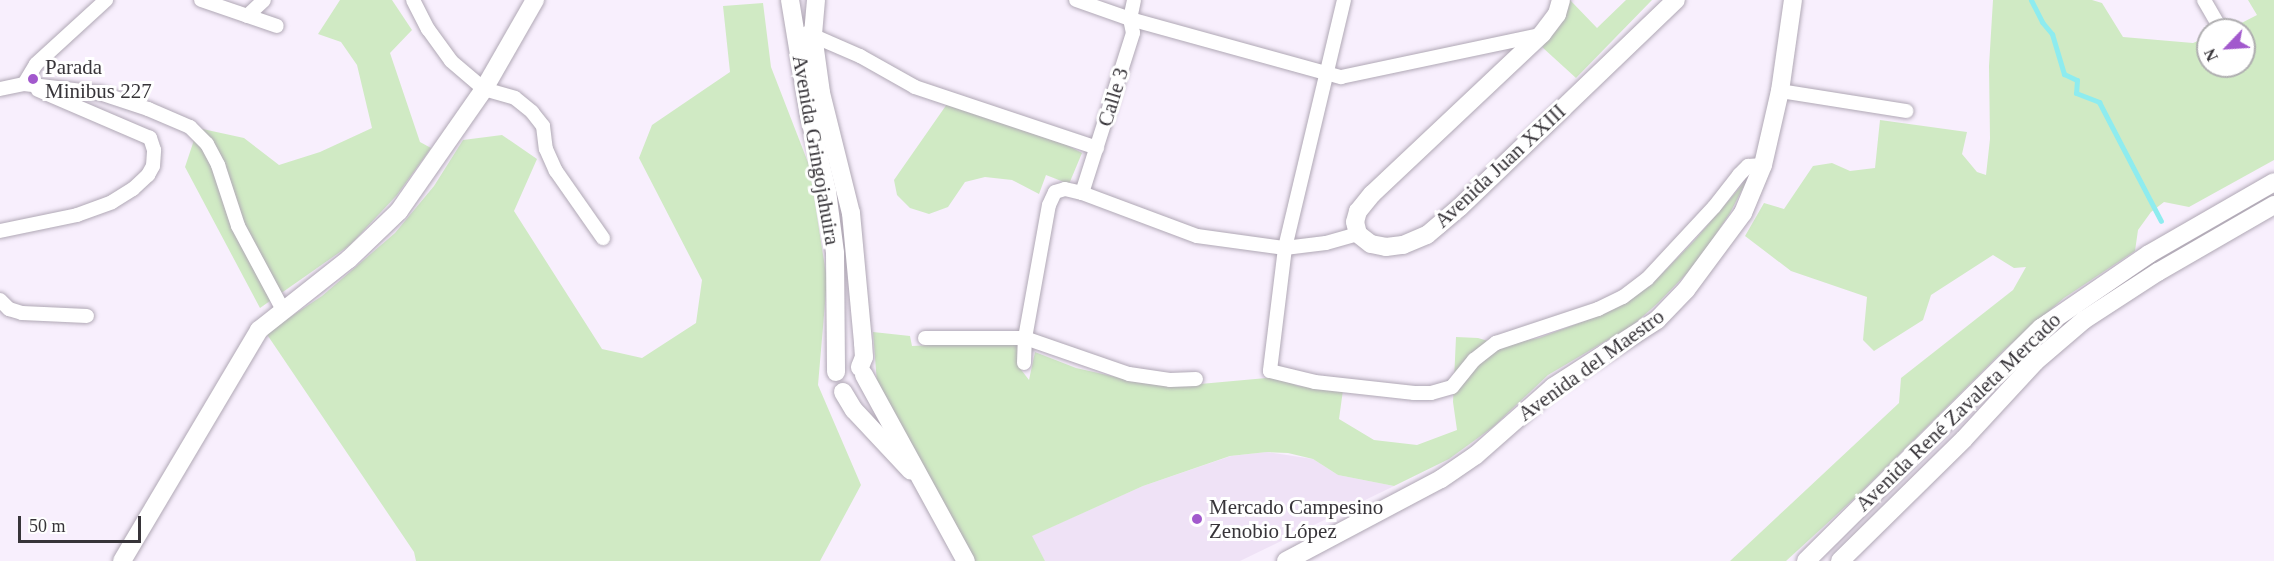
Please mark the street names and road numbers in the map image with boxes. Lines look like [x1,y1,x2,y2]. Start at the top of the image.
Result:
street label: Avenida Gringojahuira [787,53,845,247]
street label: Calle 3 [1092,65,1134,129]
street label: Avenida Juan XXIII [1429,99,1571,233]
street label: Avenida del Maestro [1513,304,1669,426]
street label: Avenida René Zavaleta Mercado [1850,307,2066,517]

